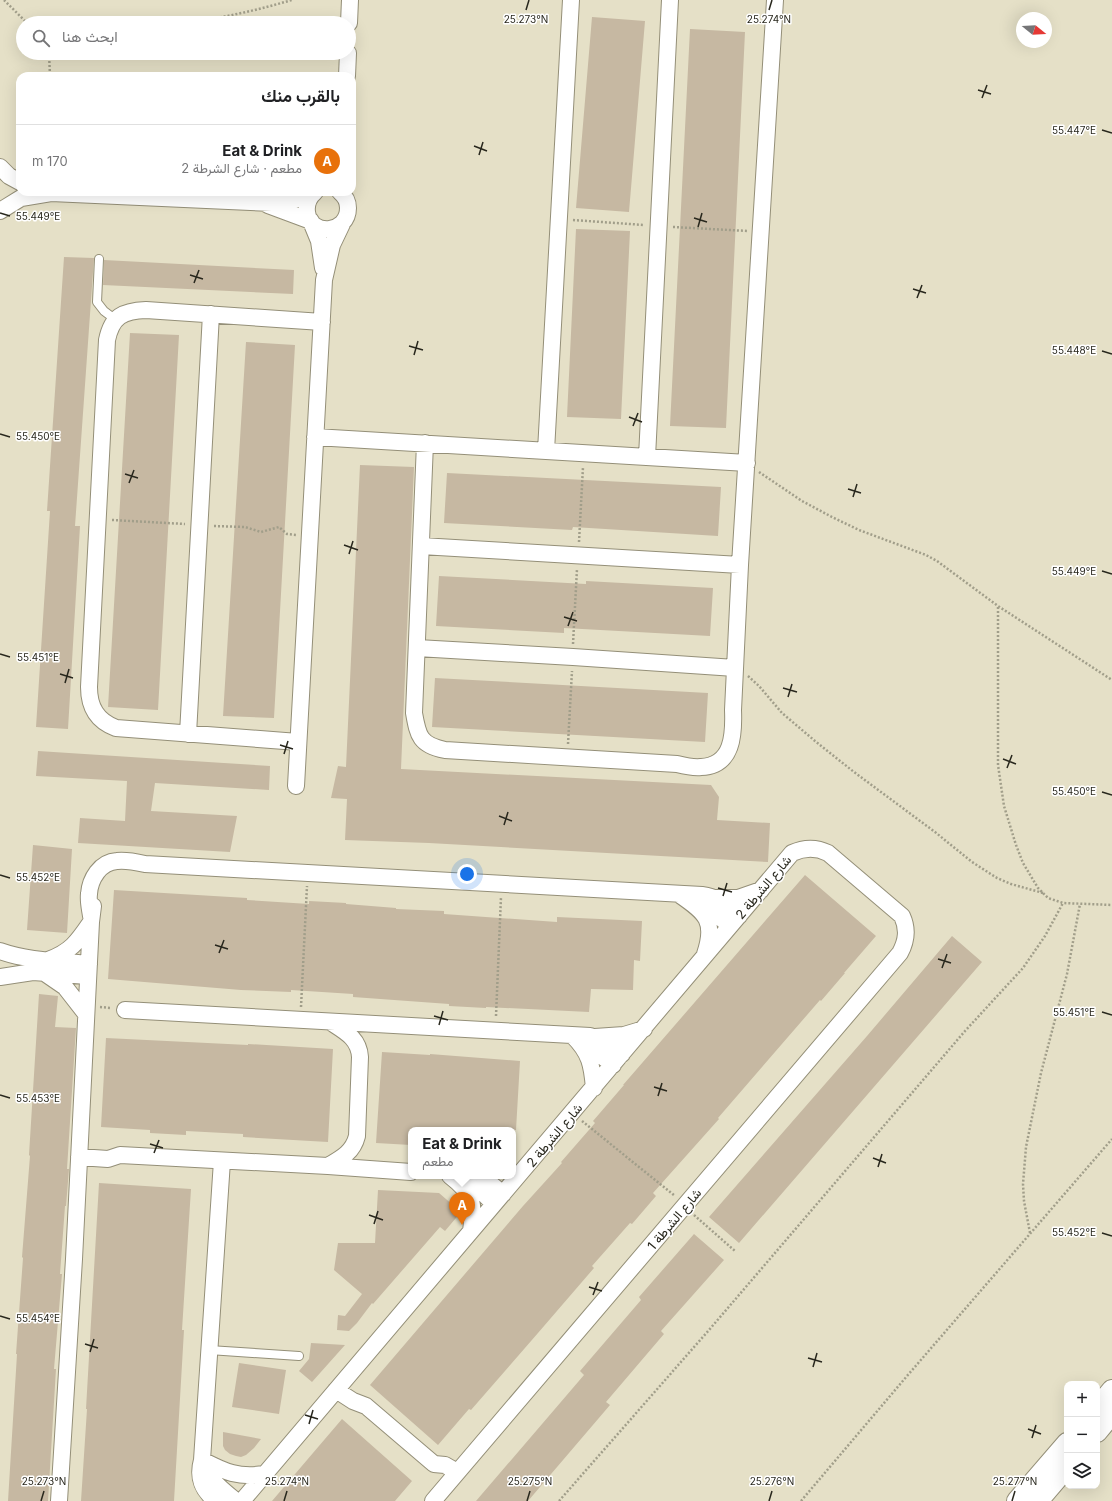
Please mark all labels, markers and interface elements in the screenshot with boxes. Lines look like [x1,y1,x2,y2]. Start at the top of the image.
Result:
north arrow [1016,12,1052,48]
text: 25.273°N [504,13,548,25]
text: 25.274°N [747,13,791,25]
search box [16,16,356,60]
icon: search [30,27,52,49]
text: ابحث هنا [62,27,118,46]
text: بالقرب منك [261,86,340,106]
text: 55.447°E [1052,124,1096,136]
text: Eat & Drink [222,141,302,160]
text: 170 m [32,153,68,169]
text: A [322,153,332,169]
text: مطعم · شارع الشرطة 2 [181,160,302,176]
text: 55.449°E [16,210,60,222]
text: 55.448°E [1052,344,1096,356]
text: 55.450°E [16,430,60,442]
text: 55.449°E [1052,565,1096,577]
text: 55.451°E [17,651,59,663]
text: 55.450°E [1052,785,1096,797]
street label: شارع الشرطة 2 [732,852,796,923]
your location [457,864,477,884]
text: 55.452°E [16,871,60,883]
text: 55.451°E [1053,1006,1095,1018]
text: 55.453°E [16,1092,60,1104]
street label: شارع الشرطة 2 [523,1100,587,1171]
popup [408,1127,516,1179]
text: Eat & Drink [422,1134,502,1153]
text: مطعم [422,1153,454,1169]
street label: شارع الشرطة 1 [644,1185,706,1254]
pin: A [449,1192,475,1225]
text: 55.452°E [1052,1226,1096,1238]
text: 55.454°E [16,1312,60,1324]
map controls [1064,1381,1100,1489]
button: + [1064,1381,1100,1417]
button: − [1064,1417,1100,1453]
button: layers [1064,1453,1100,1489]
text: 25.273°N [22,1475,66,1487]
text: 25.274°N [265,1475,309,1487]
text: 25.275°N [508,1475,552,1487]
text: 25.276°N [750,1475,794,1487]
text: 25.277°N [993,1475,1037,1487]

